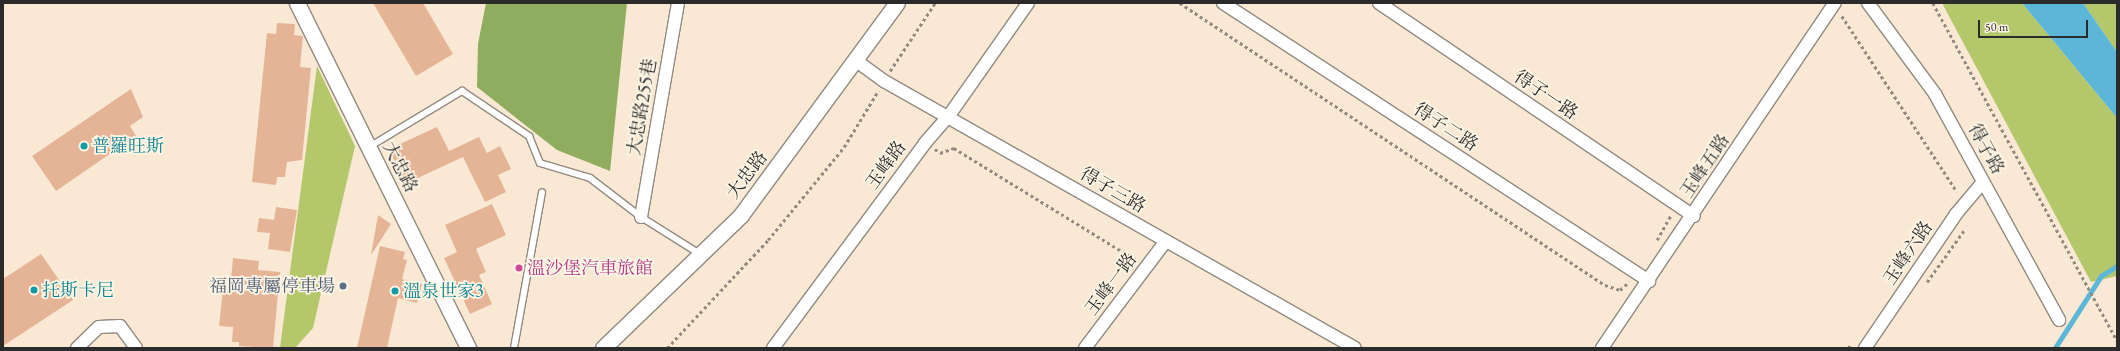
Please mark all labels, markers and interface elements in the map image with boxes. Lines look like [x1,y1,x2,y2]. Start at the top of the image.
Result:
scale bar [1980,12,2090,38]
text: 50 m [1985,19,2008,35]
street label: 大忠路255巷 [623,57,661,157]
street label: 得子一路 [1510,66,1582,124]
street label: 得子二路 [1410,98,1482,156]
street label: 得子路 [1963,120,2009,178]
street label: 玉峰五路 [1676,130,1734,202]
place label: 普羅旺斯 [92,135,164,157]
street label: 玉峰路 [861,137,911,193]
street label: 大忠路 [378,138,422,196]
marker: 普羅旺斯 [79,141,89,151]
street label: 大忠路 [722,147,772,203]
street label: 得子三路 [1076,163,1150,217]
street label: 玉峰六路 [1879,217,1937,289]
street label: 玉峰一路 [1081,249,1141,319]
place label: 溫沙堡汽車旅館 [527,257,653,279]
marker: 溫沙堡汽車旅館 [514,263,524,273]
place label: 福岡專屬停車場 [209,275,335,297]
place label: 托斯卡尼 [42,279,114,301]
place label: 溫泉世家3 [403,280,484,302]
marker: 福岡專屬停車場 [338,281,348,291]
marker: 托斯卡尼 [29,285,39,295]
marker: 溫泉世家3 [390,286,400,296]

